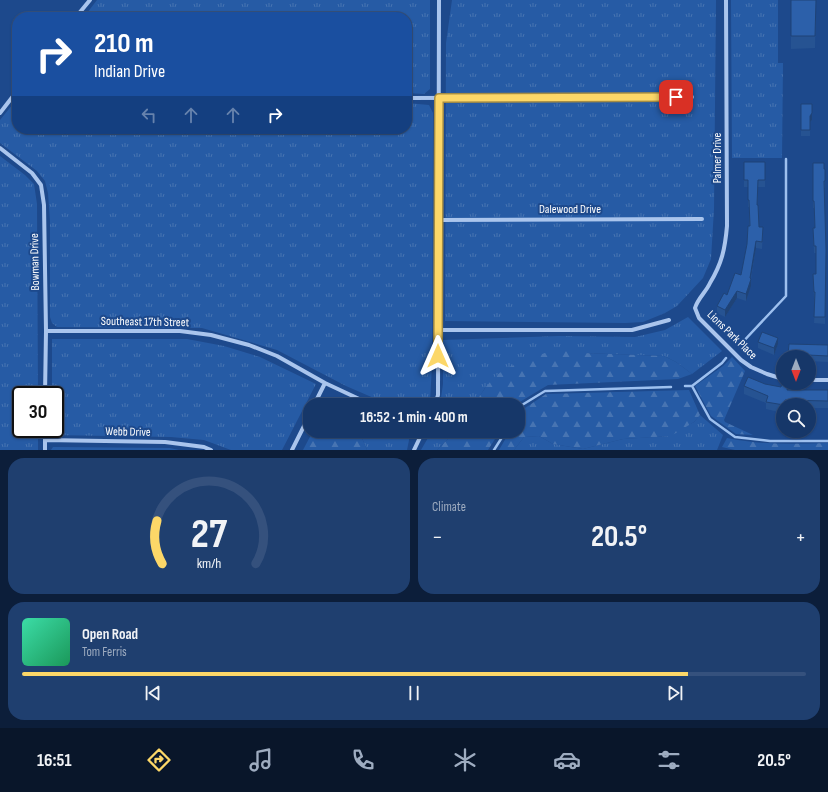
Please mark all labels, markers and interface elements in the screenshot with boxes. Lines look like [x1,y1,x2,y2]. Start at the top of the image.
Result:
text: 210 m [94,27,154,60]
icon: right [28,28,80,80]
text: Indian Drive [94,61,165,82]
pin [659,80,693,114]
icon: arrive [665,86,687,108]
icon: left [138,104,160,126]
icon: ahead [180,104,202,126]
icon: ahead [222,104,244,126]
icon: right [264,104,286,126]
street label: Palmer Drive [710,133,725,183]
street label: Dalewood Drive [539,202,601,217]
street label: Bowman Drive [27,233,43,291]
street label: Lions Park Place [704,307,760,363]
street label: Southeast 17th Street [101,314,190,330]
position arrow [417,335,459,377]
north arrow [776,350,816,390]
map controls [776,350,816,438]
speed limit sign: 30 [12,386,64,438]
button: search [776,398,816,438]
text: 16:52 · 1 min · 400 m [360,408,468,427]
street label: Webb Drive [105,424,151,440]
text: Climate [432,499,466,515]
text: 27 [191,510,228,559]
text: 20.5° [591,519,647,555]
text: − [432,524,443,551]
text: + [795,524,806,551]
text: km/h [197,555,221,572]
text: Open Road [82,625,138,644]
text: Tom Ferris [82,644,127,660]
icon: previous [142,682,164,704]
icon: pause [403,682,425,704]
icon: next [664,682,686,704]
icon: directions [145,746,173,774]
icon: music [247,746,275,774]
icon: phone [349,746,377,774]
icon: climate [451,746,479,774]
icon: car [553,746,581,774]
icon: filters [655,746,683,774]
text: 16:51 [37,750,72,771]
text: 20.5° [757,750,791,771]

